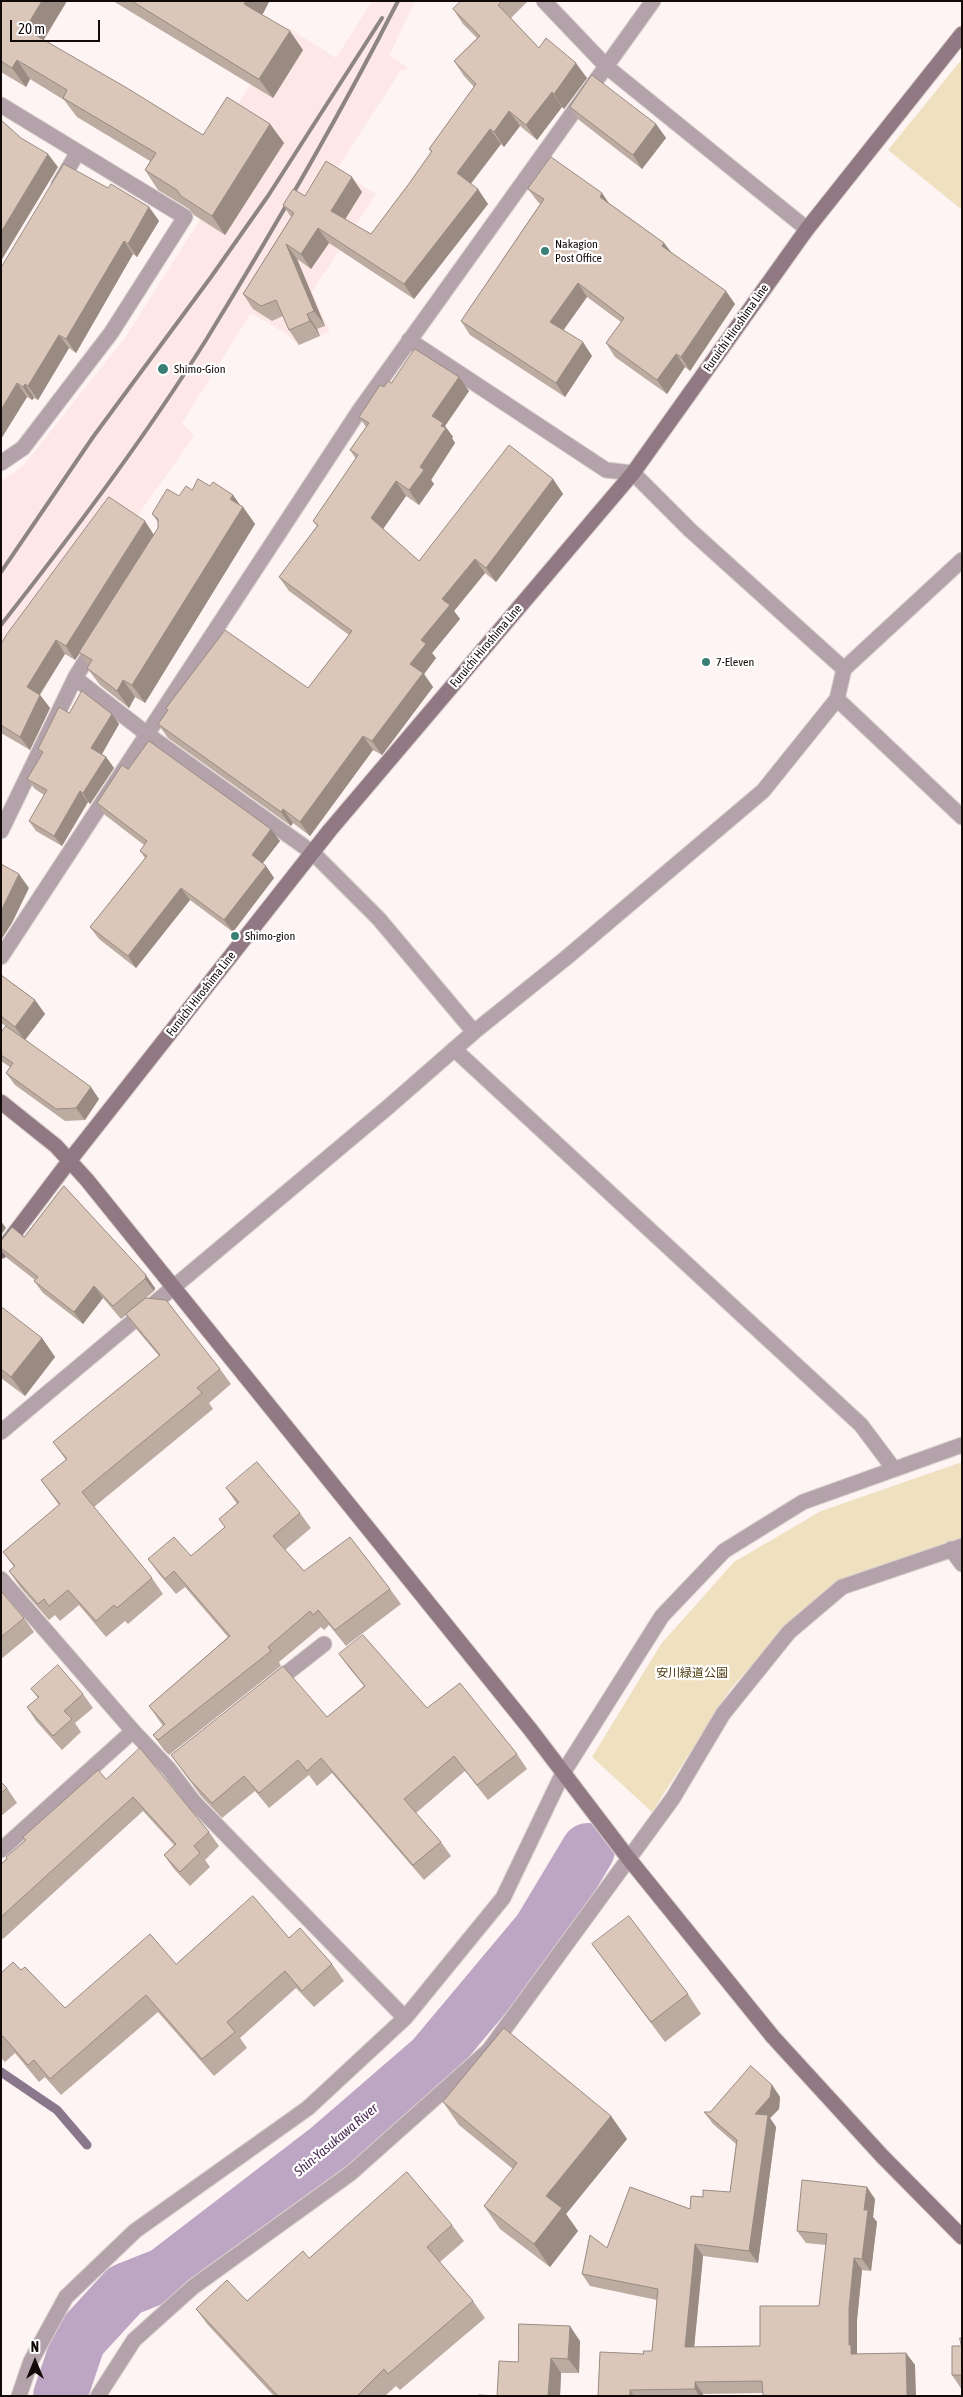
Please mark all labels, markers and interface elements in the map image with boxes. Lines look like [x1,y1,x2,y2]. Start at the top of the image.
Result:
scale bar [12,10,102,42]
text: 20 m [18,20,45,37]
place label: Nakagion Post Office [555,237,602,265]
marker: Nakagion Post Office [539,245,551,257]
street label: Furuichi Hiroshima Line [700,281,772,375]
marker: Shimo-Gion [156,362,170,376]
place label: Shimo-Gion [174,362,225,376]
street label: Furuichi Hiroshima Line [447,602,525,690]
place label: 7-Eleven [716,655,754,669]
marker: 7-Eleven [700,656,712,668]
place label: Shimo-gion [245,929,295,943]
marker: Shimo-gion [229,930,241,942]
street label: Furuichi Hiroshima Line [163,949,239,1039]
park label: 安川緑道公園 [656,1666,728,1680]
water label: Shin-Yasukawa River [291,2100,381,2180]
north arrow [10,2337,60,2387]
text: N [31,2339,39,2355]

